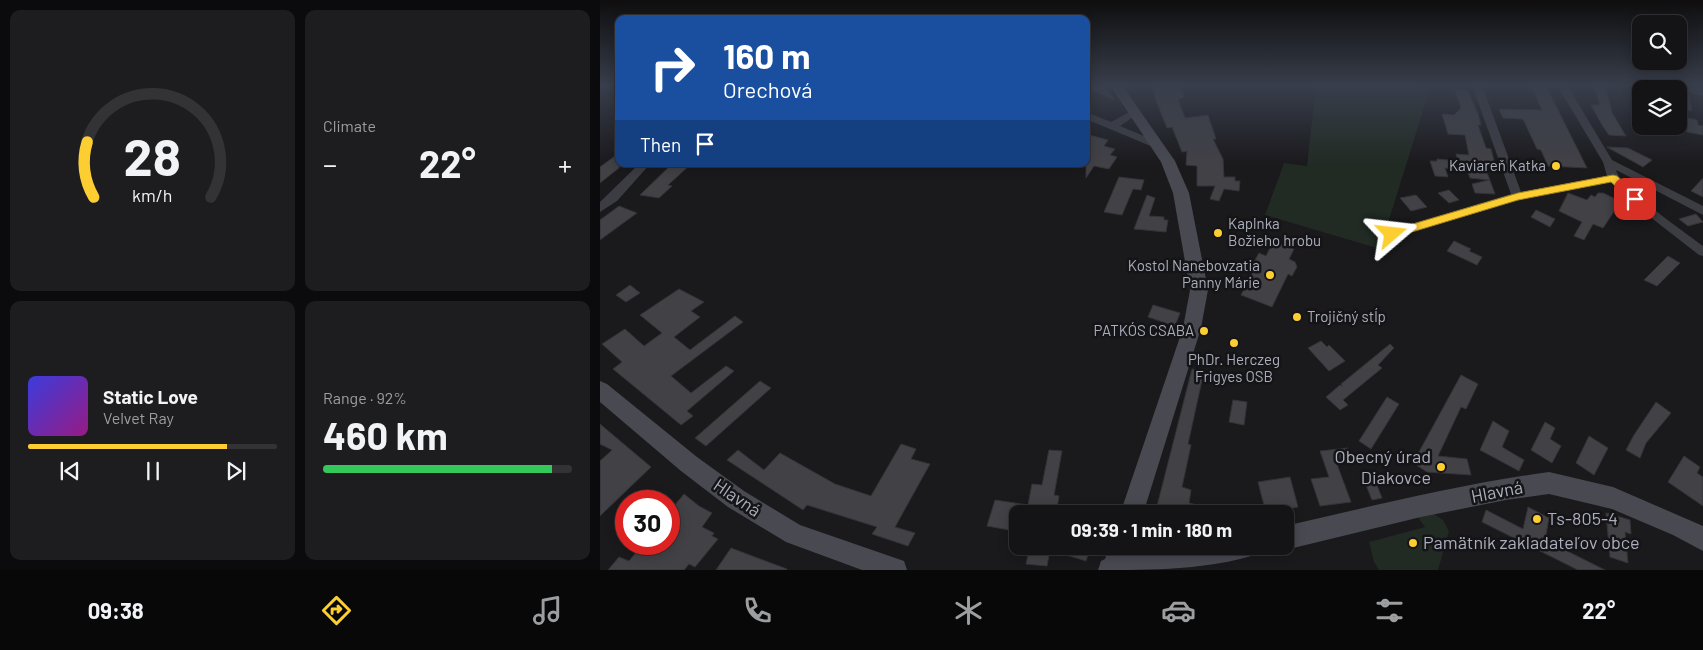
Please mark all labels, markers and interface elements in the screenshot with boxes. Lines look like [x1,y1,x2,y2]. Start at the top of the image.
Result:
map controls [1632,15,1687,135]
button: search [1632,15,1687,70]
text: 160 m [723,34,810,76]
icon: right [640,35,705,100]
text: Orechová [723,76,812,102]
button: layers [1632,80,1687,135]
text: Climate [323,116,376,135]
text: 28 [124,124,181,186]
icon: arrive [691,130,719,158]
text: Then [640,133,681,156]
text: 22° [419,140,476,186]
text: − [323,147,337,181]
text: + [558,147,572,181]
place label: Kaviareň Katka [1449,156,1546,174]
marker: Kaviareň Katka [1550,160,1562,172]
pin [1614,178,1656,220]
text: km/h [132,184,173,206]
icon: arrive [1621,185,1649,213]
position arrow [1365,207,1417,259]
place label: Kaplnka Božieho hrobu [1228,214,1321,249]
marker: Kaplnka Božieho hrobu [1212,227,1224,239]
place label: Kostol Nanebovzatia Panny Márie [1128,256,1260,291]
marker: Kostol Nanebovzatia Panny Márie [1264,269,1276,281]
place label: Trojičný stĺp [1307,307,1386,325]
marker: Trojičný stĺp [1291,311,1303,323]
place label: PATKÓS CSABA [1094,321,1194,339]
marker: PATKÓS CSABA [1198,325,1210,337]
marker: PhDr. Herczeg Frigyes OSB [1228,337,1240,349]
place label: PhDr. Herczeg Frigyes OSB [1188,350,1280,385]
text: Static Love [103,385,198,408]
text: Range · 92% [323,388,407,407]
text: Velvet Ray [103,408,174,427]
text: 460 km [323,412,448,458]
place label: Obecný úrad Diakovce [1334,445,1431,488]
icon: previous [56,457,84,485]
icon: pause [139,457,167,485]
icon: next [222,457,250,485]
marker: Obecný úrad Diakovce [1435,461,1447,473]
street label: Hlavná [710,473,765,521]
street label: Hlavná [1469,475,1525,507]
speed limit sign: 30 [615,490,680,555]
place label: Ts-805-4 [1547,507,1618,529]
marker: Ts-805-4 [1531,513,1543,525]
text: 09:39 · 1 min · 180 m [1071,518,1232,541]
place label: Pamätník zakladateľov obce [1423,531,1640,553]
marker: Pamätník zakladateľov obce [1407,537,1419,549]
icon: directions [319,593,354,628]
icon: music [530,593,565,628]
icon: phone [740,593,775,628]
icon: climate [951,593,986,628]
icon: car [1161,593,1196,628]
icon: filters [1372,593,1407,628]
text: 09:38 [88,597,144,623]
text: 22° [1582,597,1615,623]

